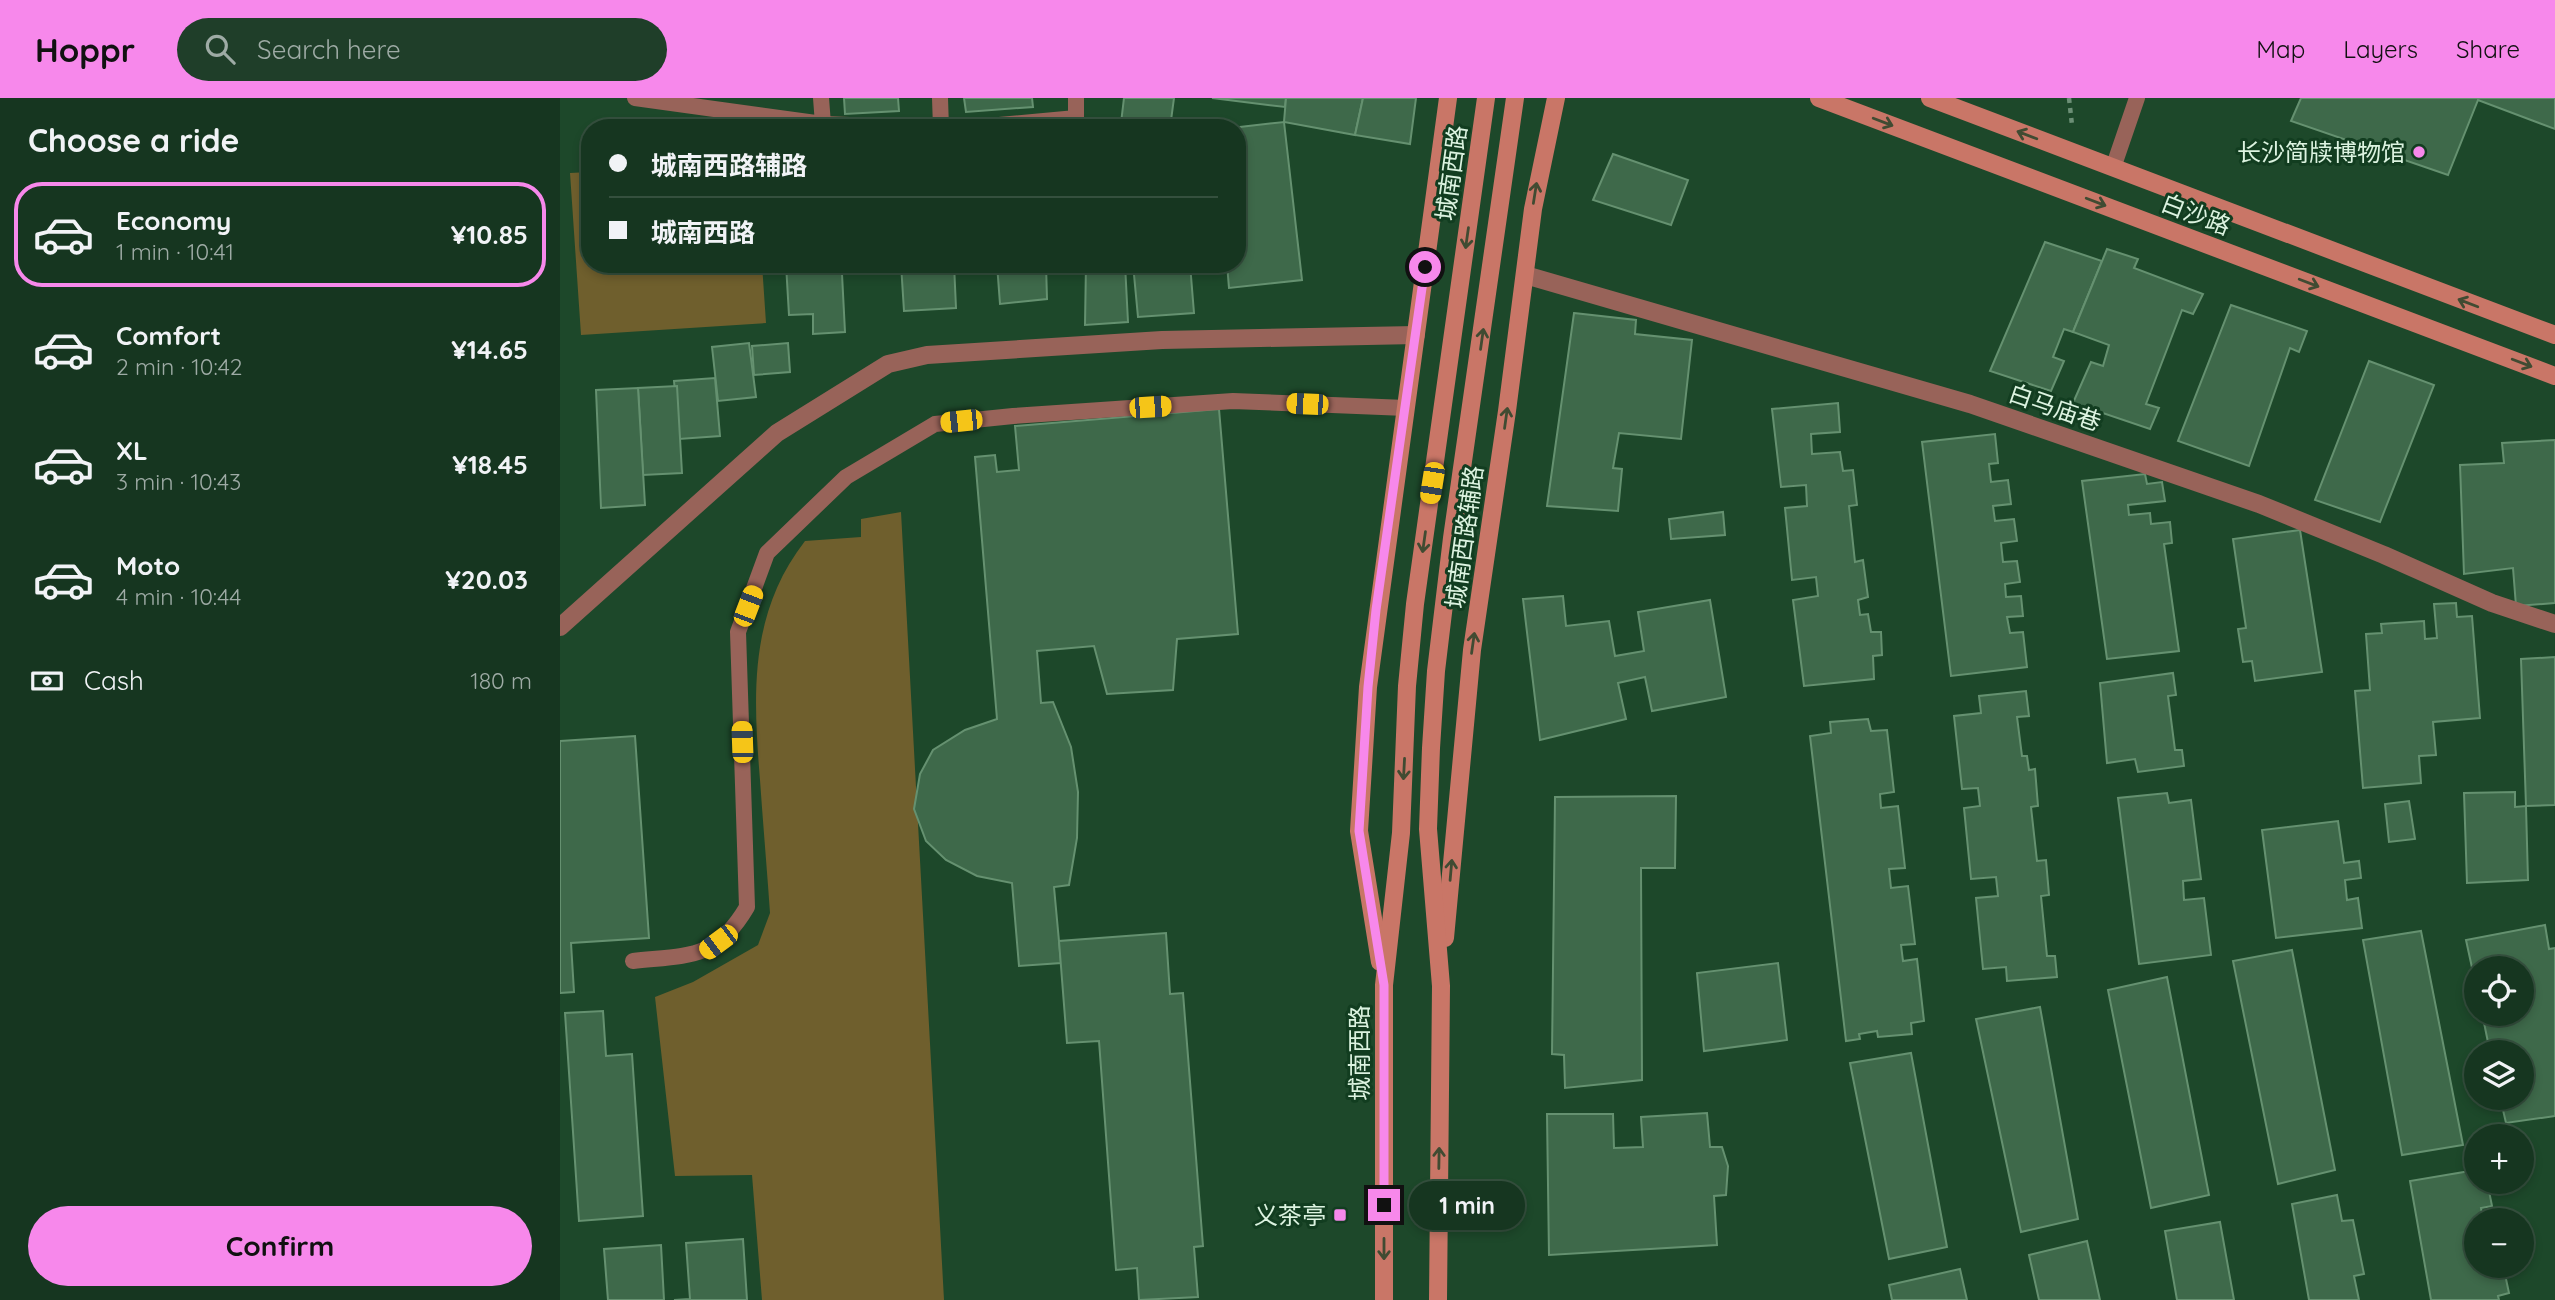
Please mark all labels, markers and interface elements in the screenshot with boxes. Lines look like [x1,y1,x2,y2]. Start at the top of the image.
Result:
search box [177,18,667,81]
text: Hoppr [35,29,135,70]
icon: search [201,30,239,68]
text: Search here [257,33,401,66]
text: Map [2256,34,2305,64]
text: Layers [2343,34,2418,64]
text: Share [2456,34,2520,64]
one-way arrow [1872,117,1894,129]
text: Choose a ride [28,120,240,160]
street label: 城南西路 [1429,123,1473,223]
one-way arrow [2016,127,2038,140]
place label: 长沙简牍博物馆 [2237,137,2405,167]
marker: 长沙简牍博物馆 [2411,144,2427,160]
text: 城南西路辅路 [651,149,807,182]
one-way arrow [1529,182,1542,205]
street label: 白沙路 [2157,187,2235,241]
one-way arrow [2084,197,2106,210]
icon: car [32,203,95,266]
text: Economy [116,204,231,237]
text: 城南西路 [651,216,755,249]
text: ¥10.85 [451,218,528,251]
one-way arrow [1460,227,1473,249]
text: 1 min · 10:41 [116,237,234,266]
route start [1409,251,1441,283]
one-way arrow [2297,277,2319,290]
one-way arrow [2458,295,2480,308]
icon: car [32,318,95,381]
text: Comfort [116,319,221,352]
one-way arrow [1476,328,1489,351]
text: ¥14.65 [451,333,528,366]
text: 2 min · 10:42 [116,352,243,381]
one-way arrow [2510,358,2532,370]
street label: 白马庙巷 [2005,377,2105,437]
car [1286,393,1329,415]
car [1129,395,1172,419]
one-way arrow [1500,407,1513,430]
car [940,408,983,434]
icon: car [32,433,95,496]
text: XL [116,434,148,467]
text: ¥18.45 [452,448,528,481]
car [1419,461,1446,505]
street label: 城南西路辅路 [1439,464,1489,610]
text: 3 min · 10:43 [116,467,241,496]
one-way arrow [1417,530,1430,553]
icon: car [32,548,95,611]
text: Moto [116,549,180,582]
text: ¥20.03 [445,563,528,596]
text: 4 min · 10:44 [116,582,241,611]
car [731,583,766,629]
one-way arrow [1467,632,1480,655]
icon: cash [28,662,66,700]
text: Cash [84,664,144,697]
text: 180 m [470,666,532,695]
car [731,721,754,763]
one-way arrow [1397,757,1410,780]
one-way arrow [1445,859,1458,881]
car [695,921,742,963]
map controls [2464,956,2534,1278]
button: locate [2464,956,2534,1026]
street label: 城南西路 [1344,1005,1374,1101]
button: layers [2464,1040,2534,1110]
button: + [2464,1124,2534,1194]
one-way arrow [1432,1147,1446,1170]
callout: 1 min [1408,1180,1524,1230]
route end [1368,1189,1400,1221]
text: 1 min [1439,1191,1495,1220]
place label: 义茶亭 [1254,1200,1326,1230]
button: Confirm [28,1206,532,1286]
marker: 义茶亭 [1332,1207,1348,1223]
button: − [2464,1208,2534,1278]
one-way arrow [1377,1237,1391,1260]

